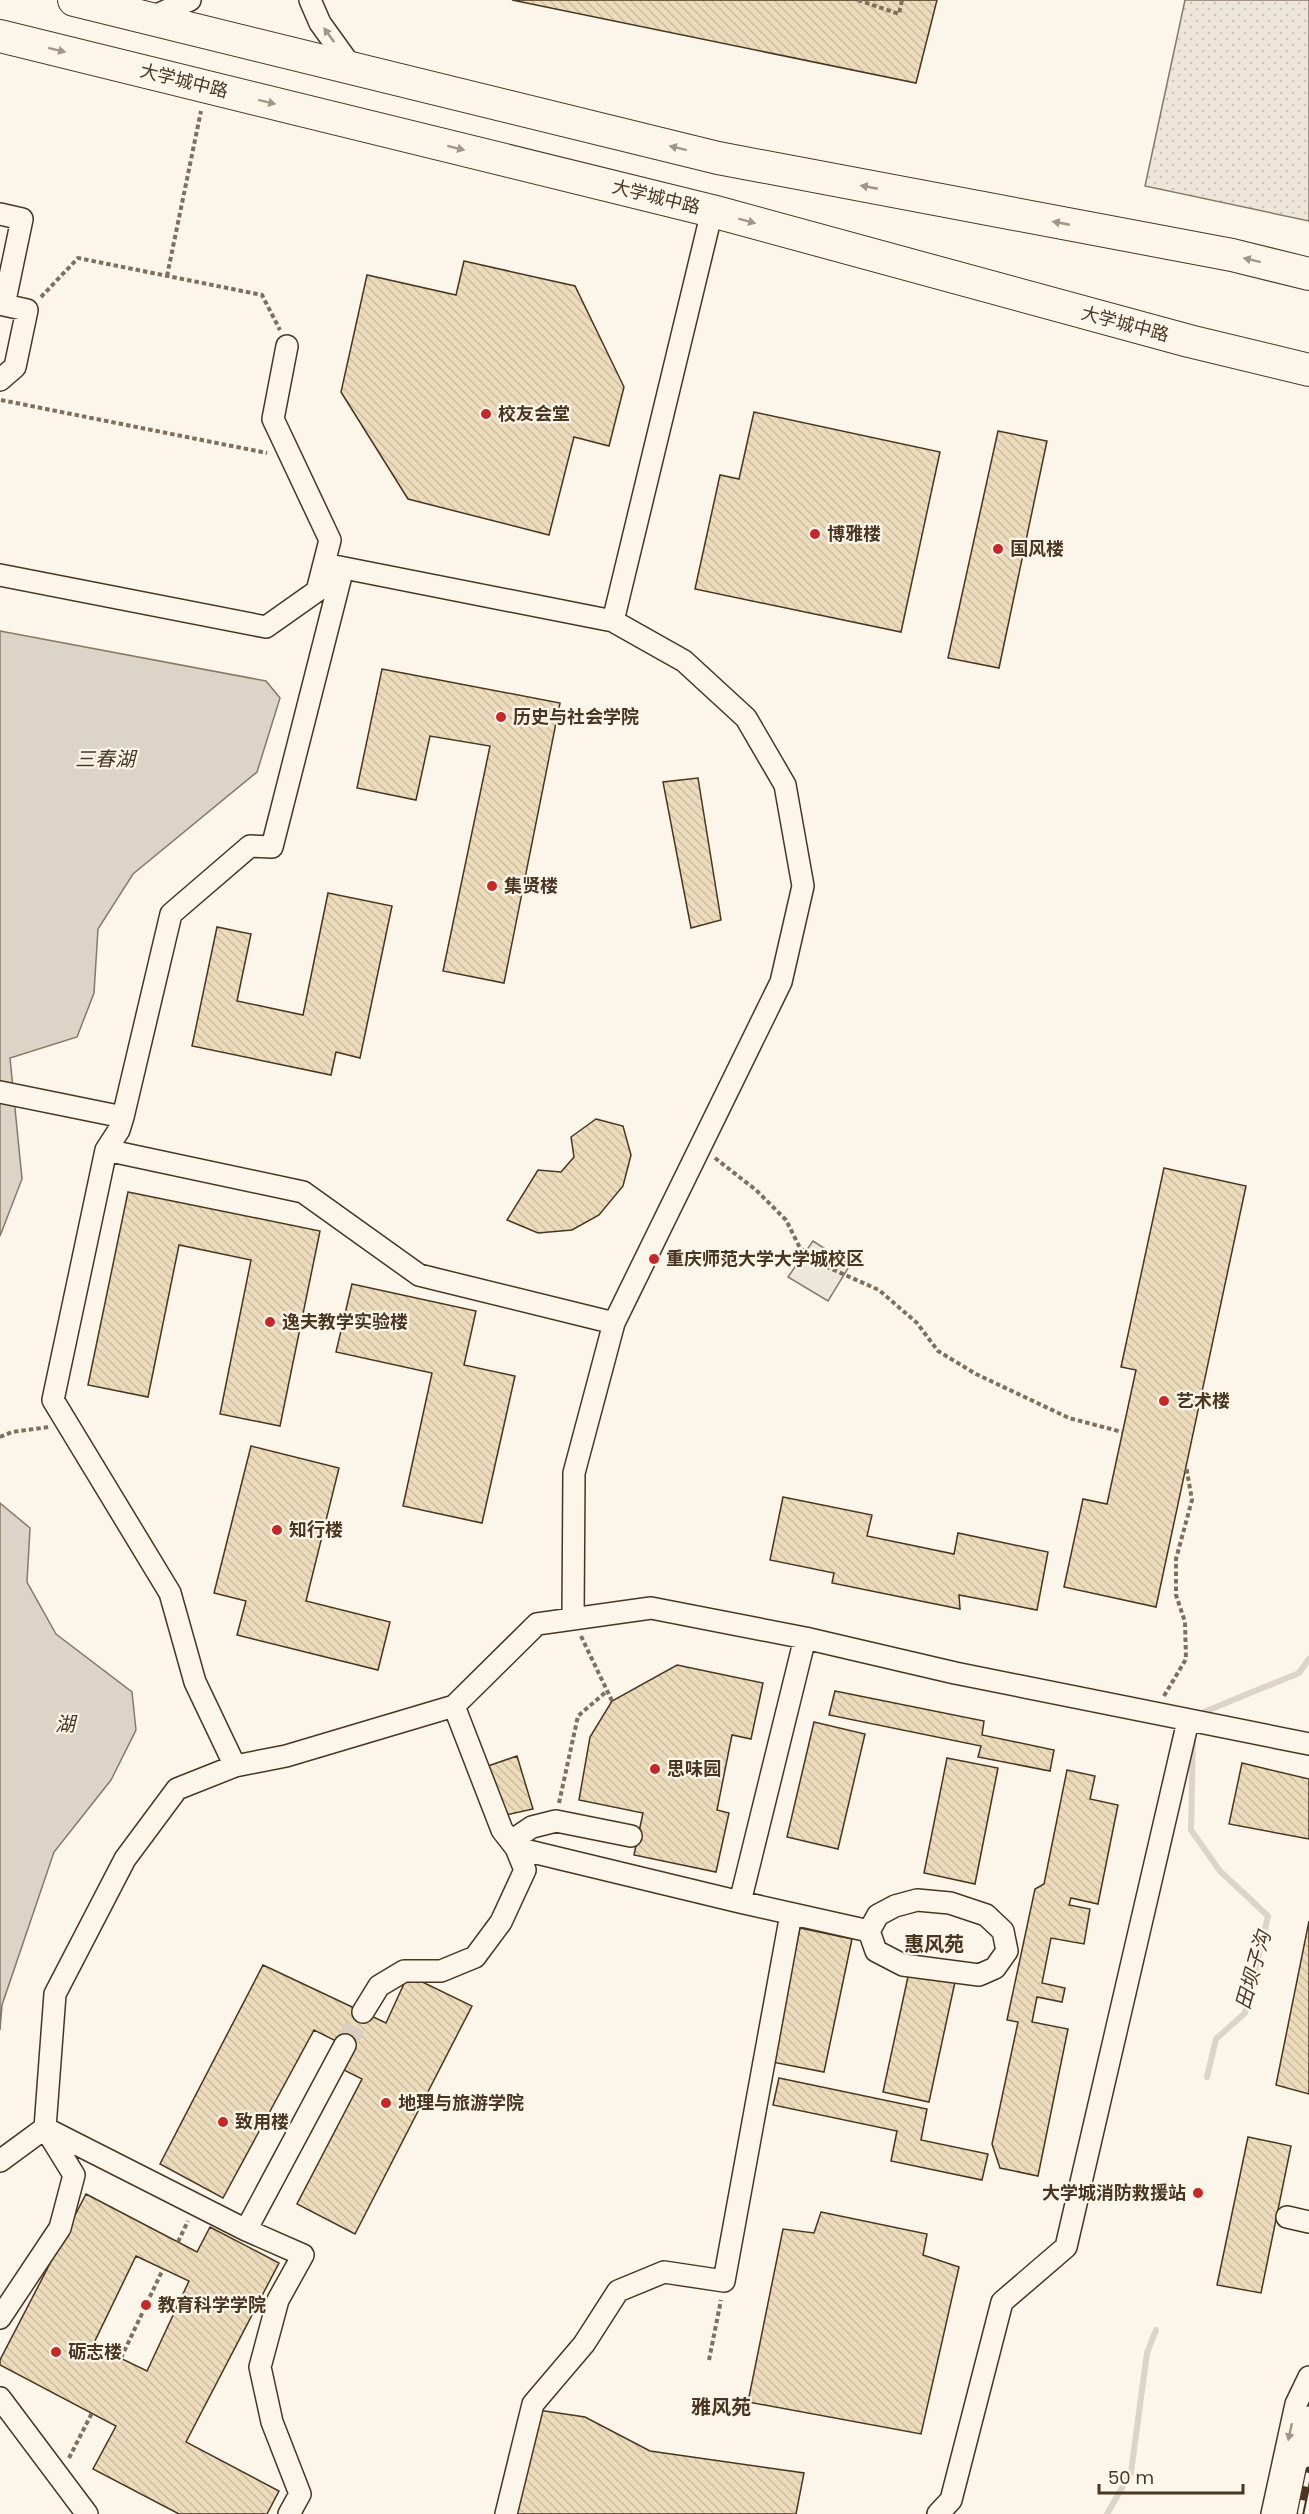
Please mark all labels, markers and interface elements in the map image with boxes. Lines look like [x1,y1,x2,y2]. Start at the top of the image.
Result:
one-way arrow [323,28,335,44]
one-way arrow [48,46,66,56]
street label: 大学城中路 [137,57,231,104]
one-way arrow [257,97,276,107]
one-way arrow [669,143,687,153]
one-way arrow [447,144,465,154]
street label: 大学城中路 [609,173,703,220]
one-way arrow [859,182,878,191]
one-way arrow [738,216,756,226]
one-way arrow [1051,218,1070,227]
one-way arrow [1243,255,1261,265]
street label: 大学城中路 [1078,300,1172,347]
place label: 校友会堂 [498,401,570,426]
marker: 校友会堂 [479,407,493,421]
place label: 博雅楼 [827,521,881,546]
marker: 博雅楼 [808,527,822,541]
place label: 国风楼 [1010,536,1064,561]
marker: 国风楼 [991,542,1005,556]
place label: 历史与社会学院 [513,704,639,729]
marker: 历史与社会学院 [494,710,508,724]
water label: 三春湖 [75,745,138,773]
place label: 集贤楼 [504,873,558,898]
marker: 集贤楼 [485,879,499,893]
place label: 重庆师范大学大学城校区 [666,1246,864,1271]
marker: 重庆师范大学大学城校区 [647,1252,661,1266]
place label: 逸夫教学实验楼 [282,1309,408,1334]
marker: 逸夫教学实验楼 [263,1315,277,1329]
place label: 艺术楼 [1176,1388,1230,1413]
marker: 艺术楼 [1157,1394,1171,1408]
place label: 知行楼 [289,1517,343,1542]
marker: 知行楼 [270,1523,284,1537]
water label: 湖 [55,1710,78,1738]
place label: 思味园 [667,1756,721,1781]
marker: 思味园 [648,1762,662,1776]
water label: 田坝子沟 [1229,1926,1278,2012]
district label: 惠风苑 [904,1930,964,1958]
place label: 地理与旅游学院 [398,2090,524,2115]
marker: 地理与旅游学院 [379,2096,393,2110]
place label: 致用楼 [235,2109,289,2134]
marker: 致用楼 [216,2115,230,2129]
place label: 大学城消防救援站 [1042,2180,1186,2205]
marker: 大学城消防救援站 [1191,2186,1205,2200]
place label: 教育科学学院 [158,2292,266,2317]
marker: 教育科学学院 [139,2298,153,2312]
place label: 砺志楼 [68,2339,122,2364]
marker: 砺志楼 [49,2345,63,2359]
district label: 雅风苑 [691,2393,751,2421]
one-way arrow [1285,2423,1295,2441]
scale bar [1099,2457,1243,2495]
text: 50 m [1108,2465,1154,2490]

